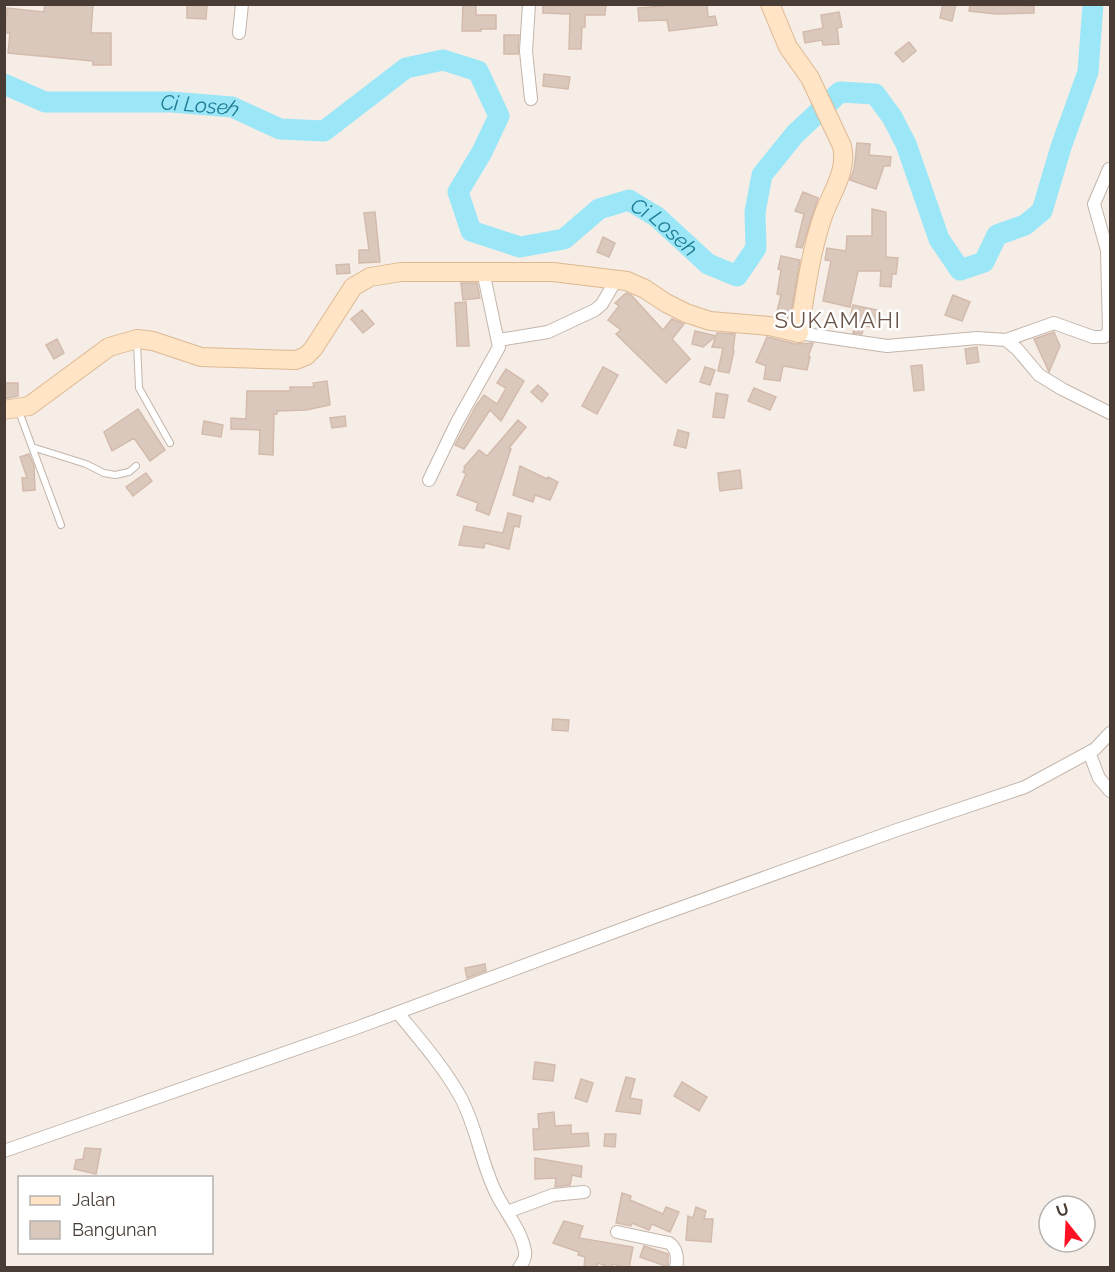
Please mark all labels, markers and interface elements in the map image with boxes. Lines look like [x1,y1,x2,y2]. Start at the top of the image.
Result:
water label: Ci Loseh [160,90,244,122]
water label: Ci Loseh [626,192,703,261]
district label: SUKAMAHI [775,307,901,333]
legend [18,1176,213,1254]
text: Jalan [72,1189,116,1210]
north arrow [1037,1194,1097,1254]
text: U [1054,1199,1071,1221]
text: Bangunan [72,1219,157,1240]

